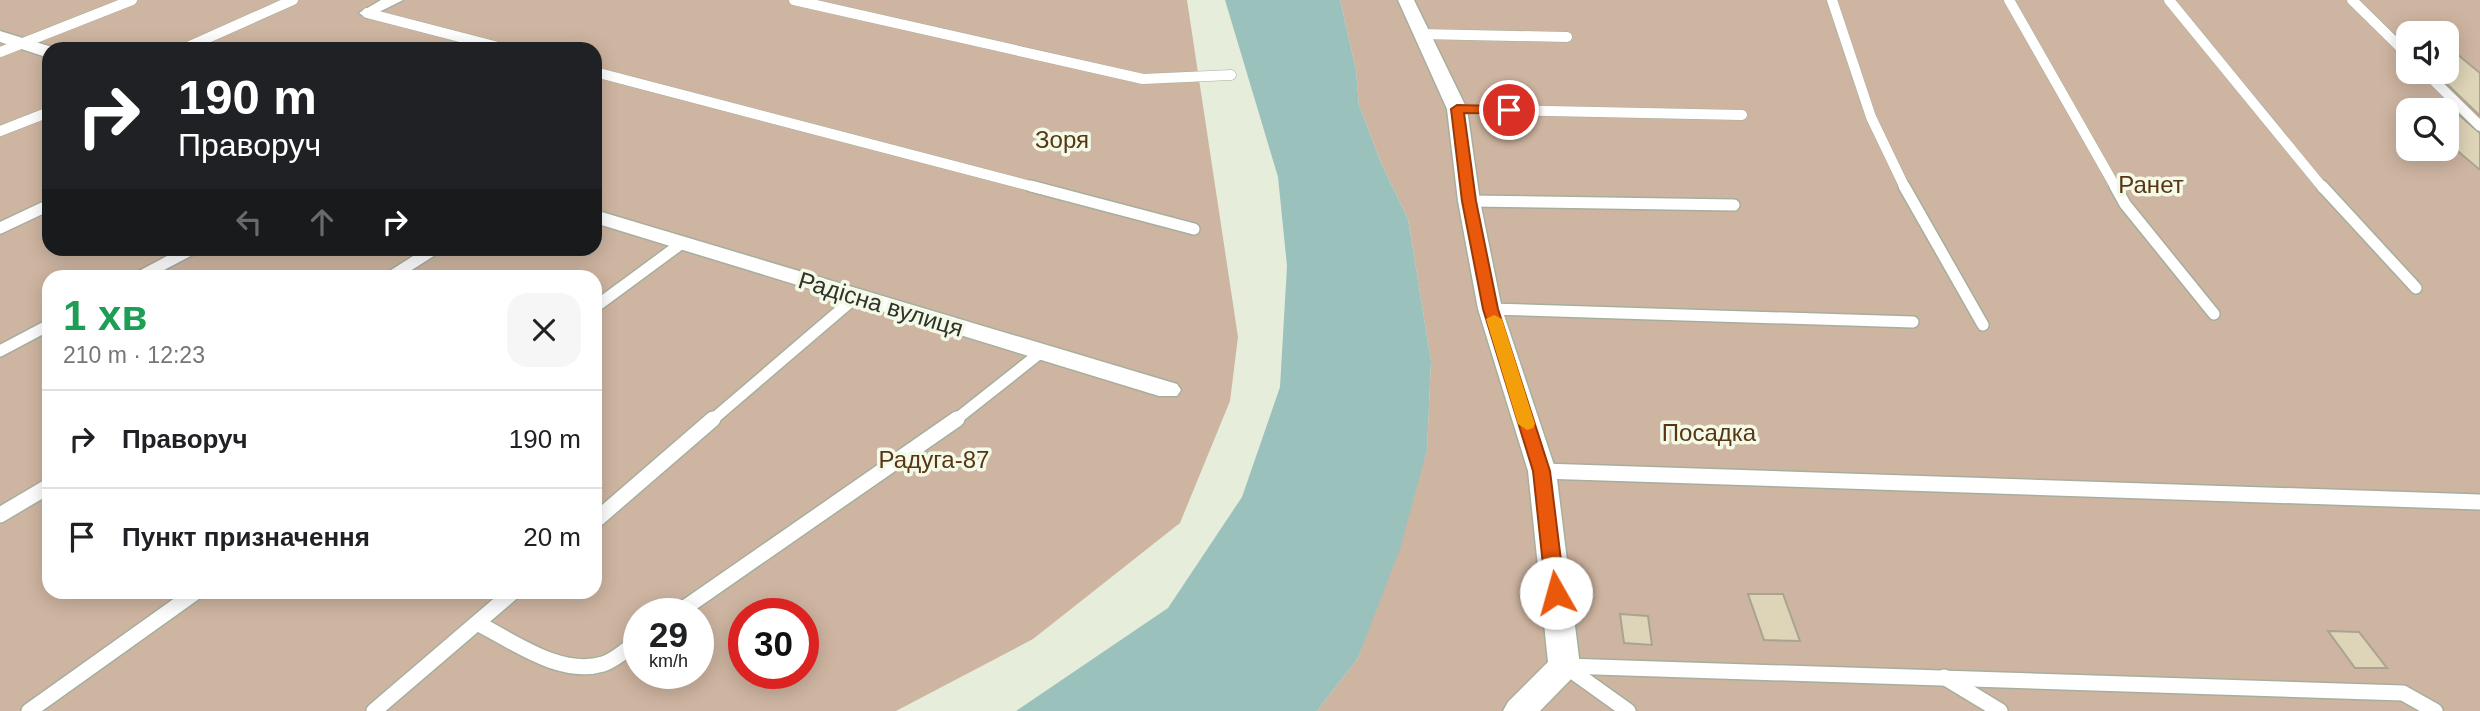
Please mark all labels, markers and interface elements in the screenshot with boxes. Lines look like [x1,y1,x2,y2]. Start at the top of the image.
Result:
map controls [2396,21,2459,161]
button: sound [2396,21,2459,84]
icon: right [63,70,154,161]
text: 190 m [178,70,317,124]
pin [1479,80,1539,140]
icon: arrive [1490,91,1528,129]
button: search [2396,98,2459,161]
park label: Зоря [1035,126,1089,153]
text: Праворуч [178,127,321,163]
park label: Ранет [2118,171,2184,198]
icon: left [230,203,268,241]
icon: ahead [303,203,341,241]
icon: right [376,203,414,241]
street label: Радісна вулиця [795,266,967,342]
text: 1 хв [63,292,147,339]
button: close [507,293,581,367]
text: 210 m · 12:23 [63,342,205,368]
park label: Посадка [1662,419,1757,446]
icon: right [63,420,101,458]
text: Праворуч [122,424,248,454]
text: 190 m [509,424,581,454]
park label: Радуга-87 [879,446,989,473]
icon: arrive [63,518,101,556]
text: Пункт призначення [122,522,370,552]
text: 20 m [523,522,581,552]
position arrow [1519,556,1593,630]
speed limit sign: 30 [728,598,819,689]
text: 29 [649,615,688,654]
text: km/h [649,651,688,671]

